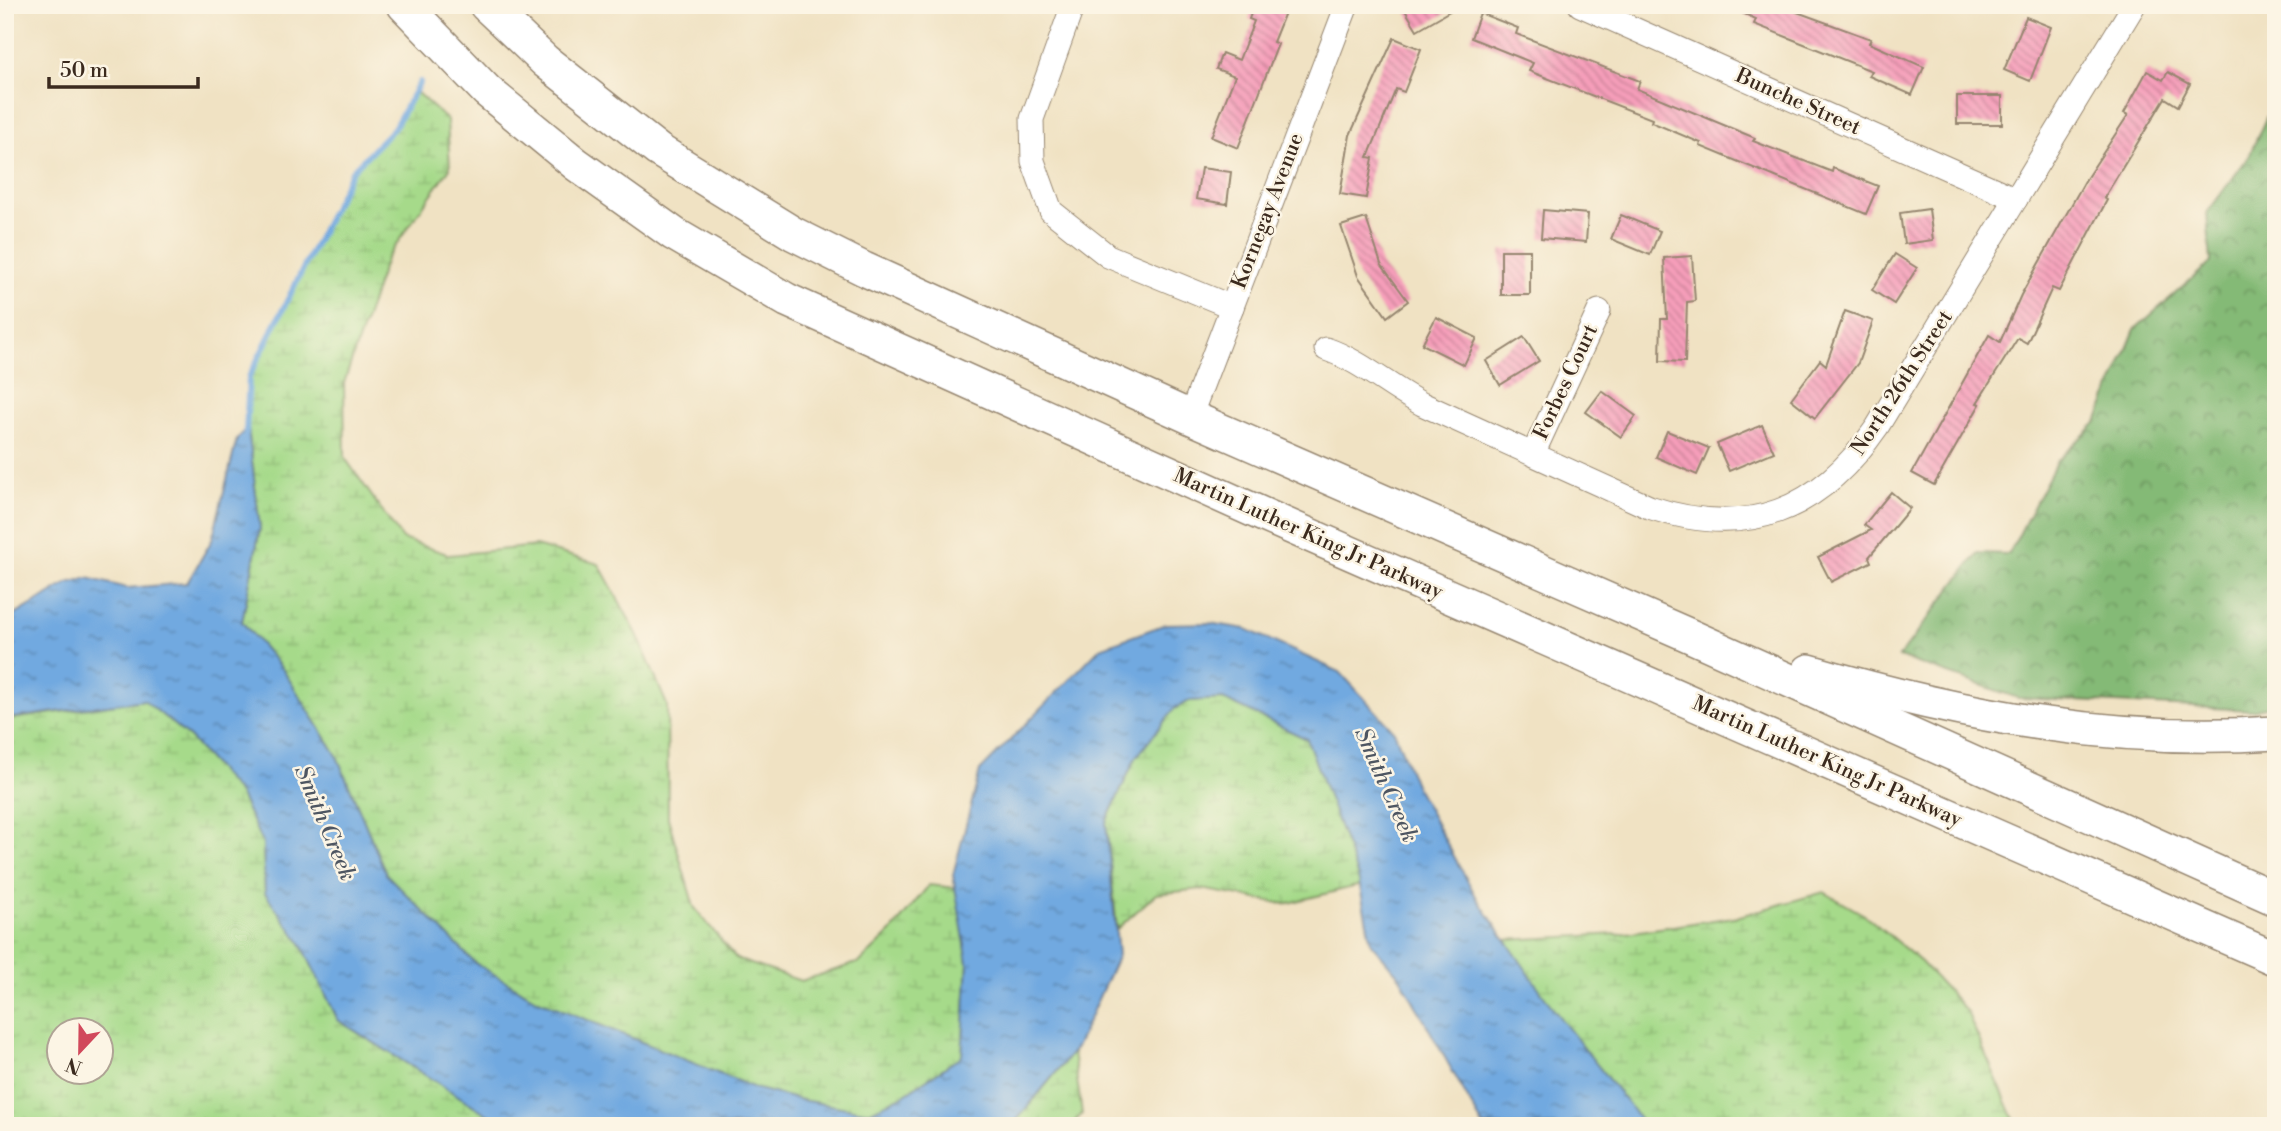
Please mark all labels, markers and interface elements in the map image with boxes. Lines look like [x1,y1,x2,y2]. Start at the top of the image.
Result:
scale bar [49,46,198,90]
text: 50 m [60,58,108,84]
street label: Bunche Street [1731,62,1865,141]
street label: Kornegay Avenue [1226,130,1310,292]
street label: North 26th Street [1845,305,1959,460]
street label: Forbes Court [1528,320,1604,444]
street label: Martin Luther King Jr Parkway [1169,463,1447,606]
street label: Martin Luther King Jr Parkway [1688,691,1966,834]
water label: Smith Creek [1348,723,1424,847]
water label: Smith Creek [288,761,362,885]
north arrow [46,1016,116,1086]
text: N [63,1052,85,1080]

